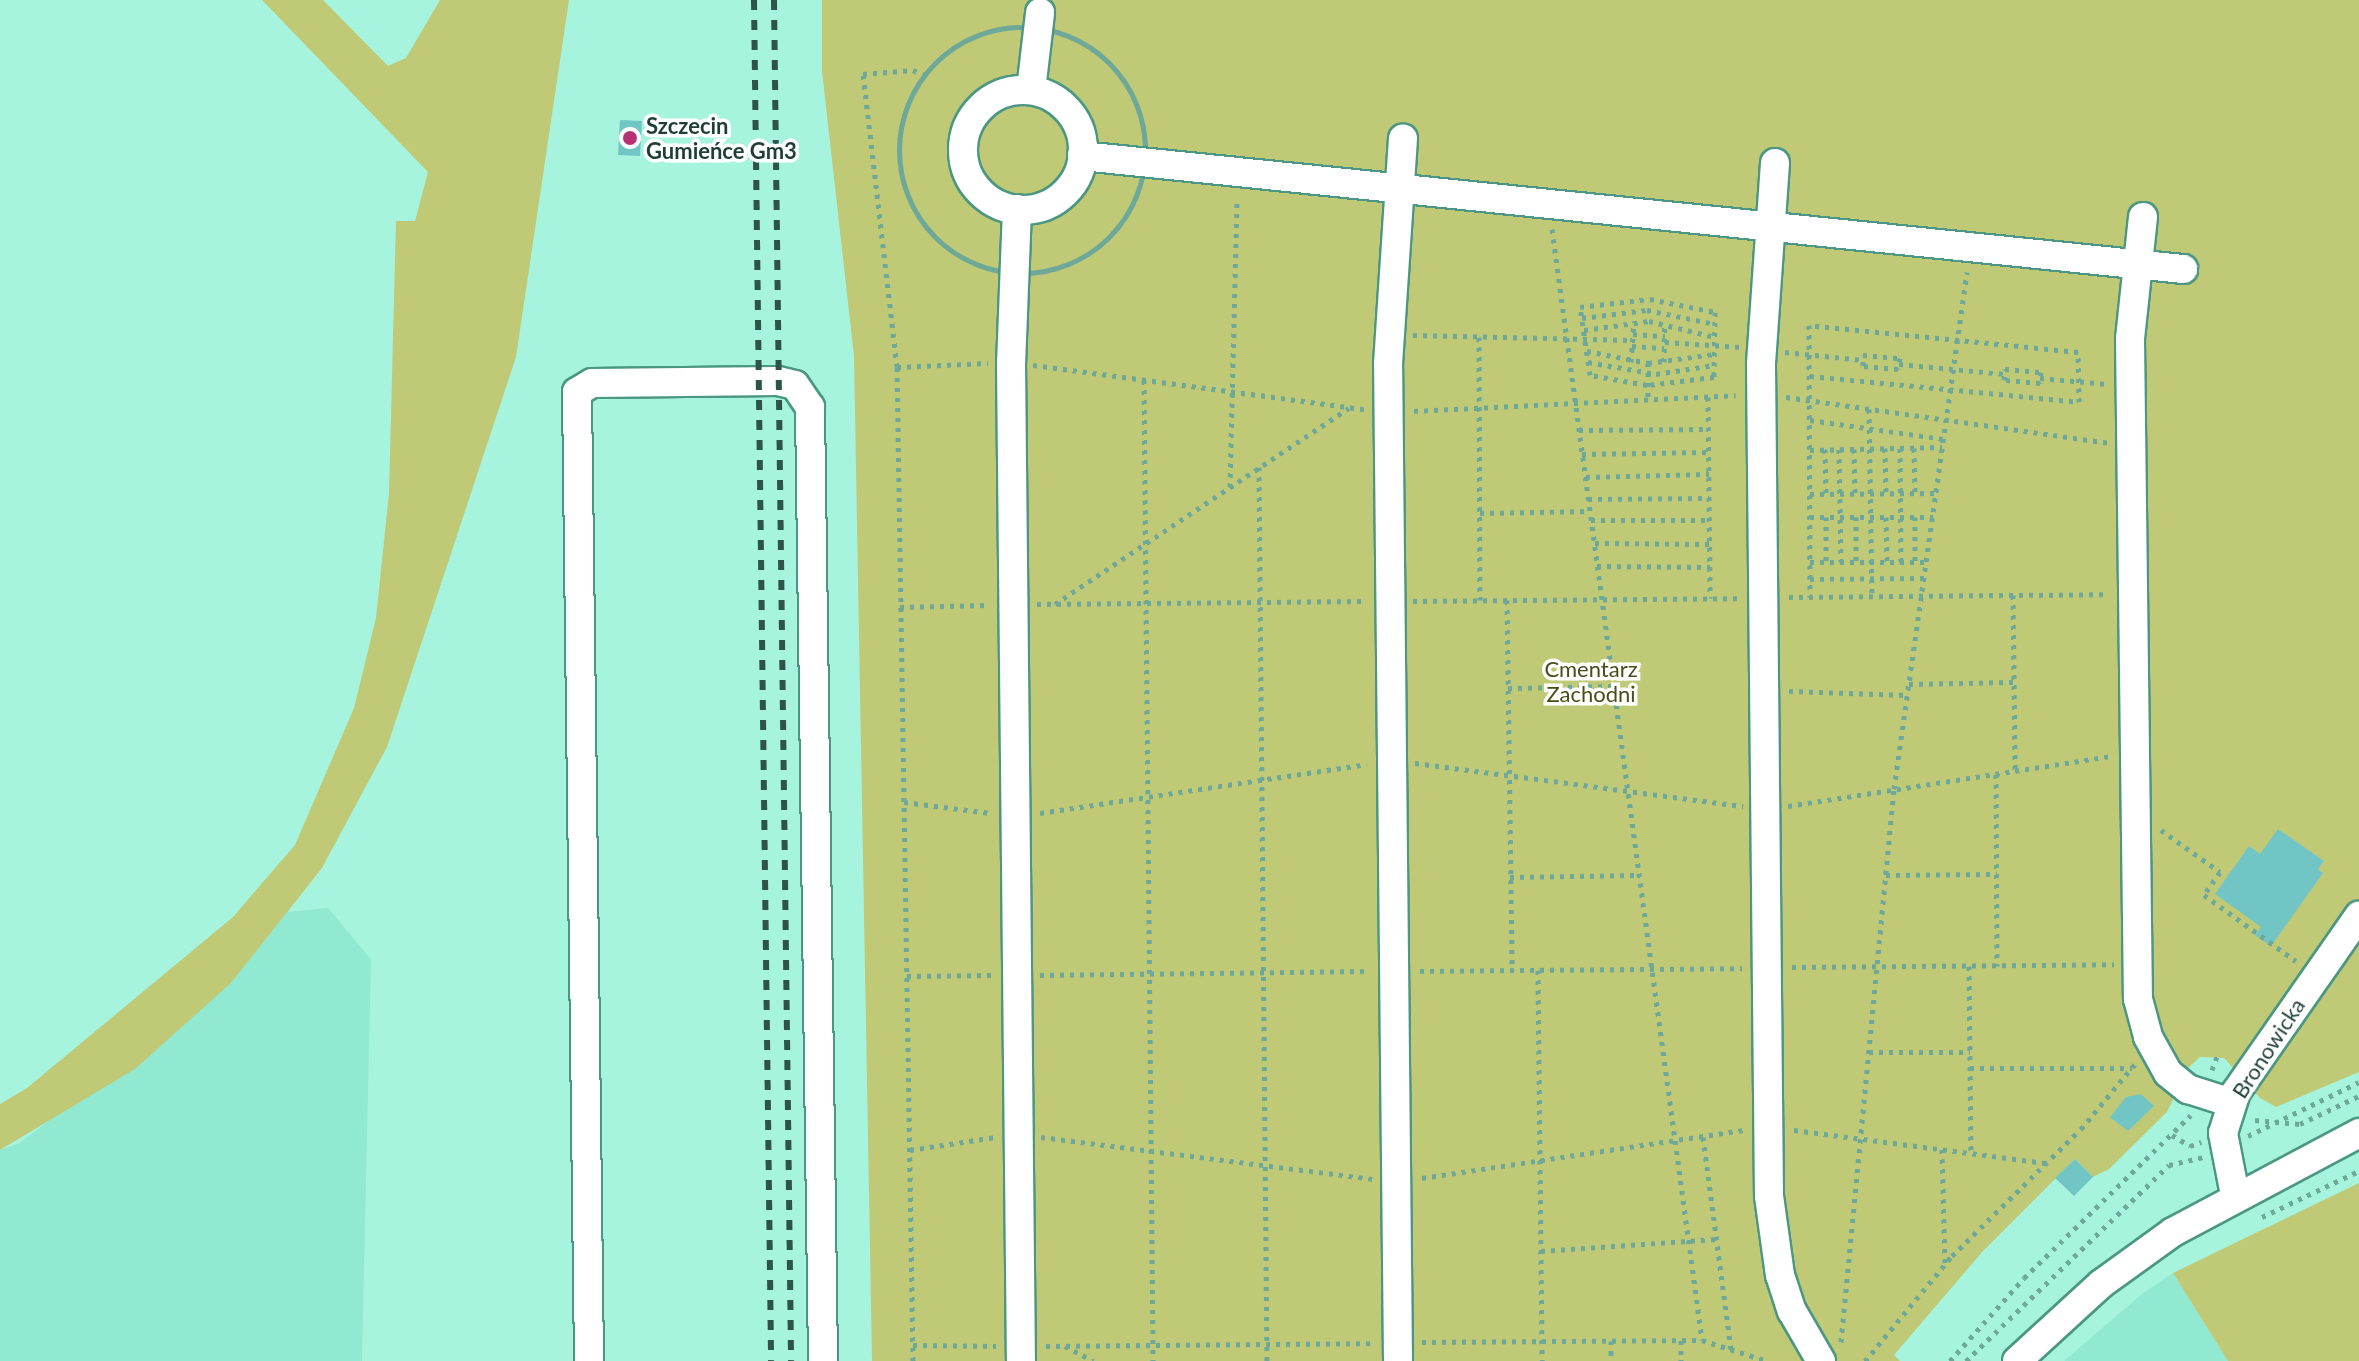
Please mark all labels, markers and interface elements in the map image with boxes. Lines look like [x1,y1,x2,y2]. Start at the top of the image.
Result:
place label: Szczecin Gumieńce Gm3 [646,112,797,164]
marker: Szczecin Gumieńce Gm3 [621,129,639,147]
park label: Cmentarz Zachodni [1544,655,1638,706]
street label: Bronowicka [2226,993,2310,1103]

